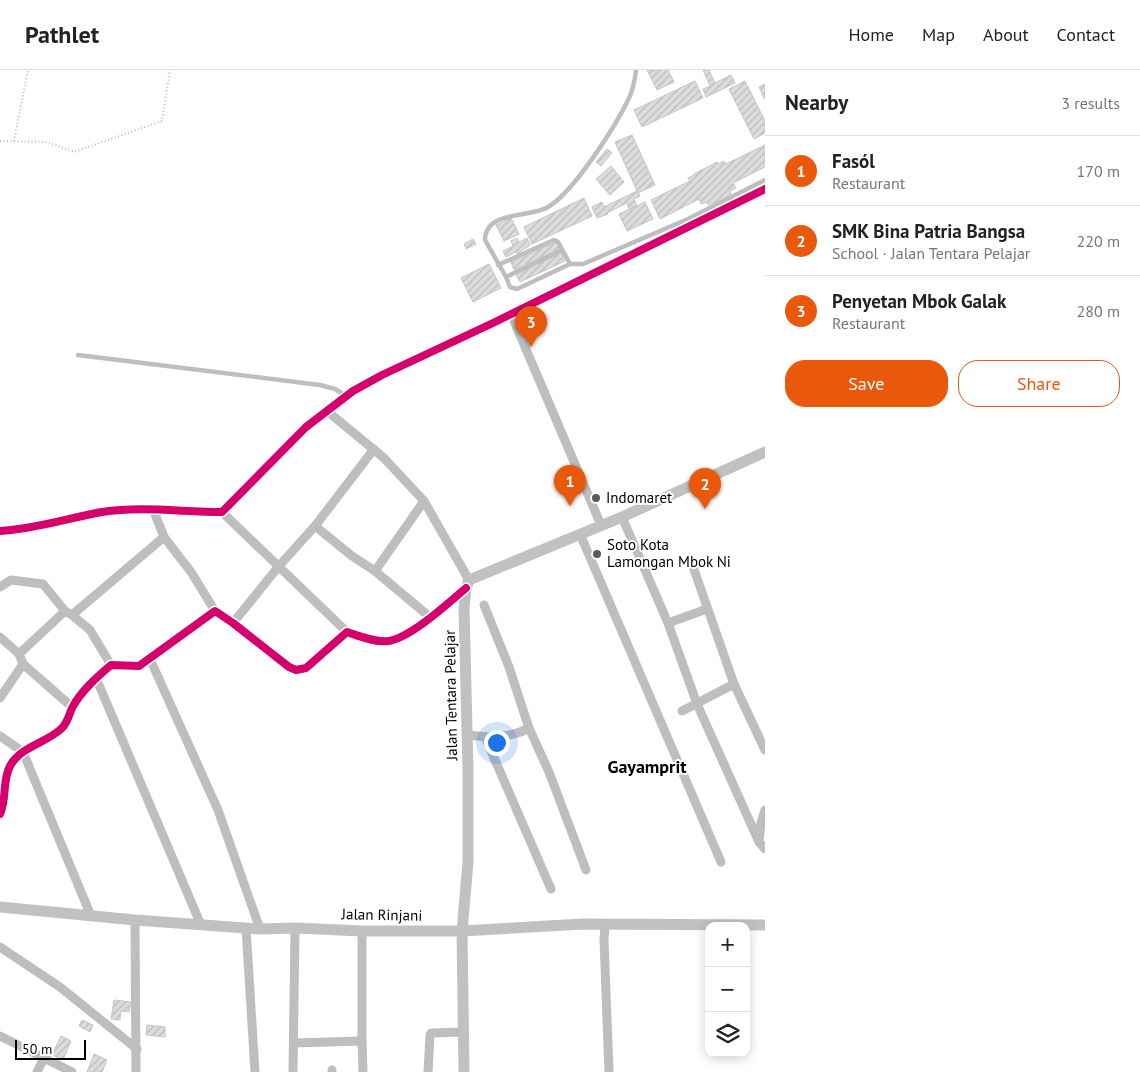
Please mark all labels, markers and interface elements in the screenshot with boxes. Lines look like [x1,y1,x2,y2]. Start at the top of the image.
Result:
text: Pathlet [25,19,99,50]
text: Home [848,23,894,46]
text: Map [922,23,955,46]
text: About [983,23,1029,46]
text: Contact [1057,23,1115,46]
text: Nearby [785,89,848,116]
text: 3 results [1061,93,1120,113]
text: Fasól [832,149,875,173]
text: 1 [796,161,806,181]
text: 170 m [1077,161,1120,181]
text: Restaurant [832,173,905,193]
text: SMK Bina Patria Bangsa [832,219,1025,243]
text: 2 [796,231,806,251]
text: 220 m [1077,231,1120,251]
text: School · Jalan Tentara Pelajar [832,243,1030,263]
text: Penyetan Mbok Galak [832,289,1006,313]
text: 3 [796,301,806,321]
text: 280 m [1077,301,1120,321]
pin: 3 [515,306,547,347]
text: Restaurant [832,313,905,333]
button: Save [785,360,948,407]
button: Share [958,360,1120,407]
pin: 1 [554,465,586,506]
pin: 2 [689,468,721,509]
place label: Indomaret [606,488,672,507]
marker: Indomaret [590,492,602,504]
place label: Soto Kota Lamongan Mbok Ni [607,535,731,571]
marker: Soto Kota Lamongan Mbok Ni [591,548,603,560]
street label: Jalan Tentara Pelajar [440,630,461,761]
your location [484,730,510,756]
district label: Gayamprit [607,755,687,778]
street label: Jalan Rinjani [341,904,422,925]
map controls [705,922,750,1057]
button: + [705,922,750,967]
button: − [705,967,750,1012]
button: layers [705,1012,750,1057]
scale bar [15,1037,86,1060]
text: 50 m [22,1040,52,1058]

